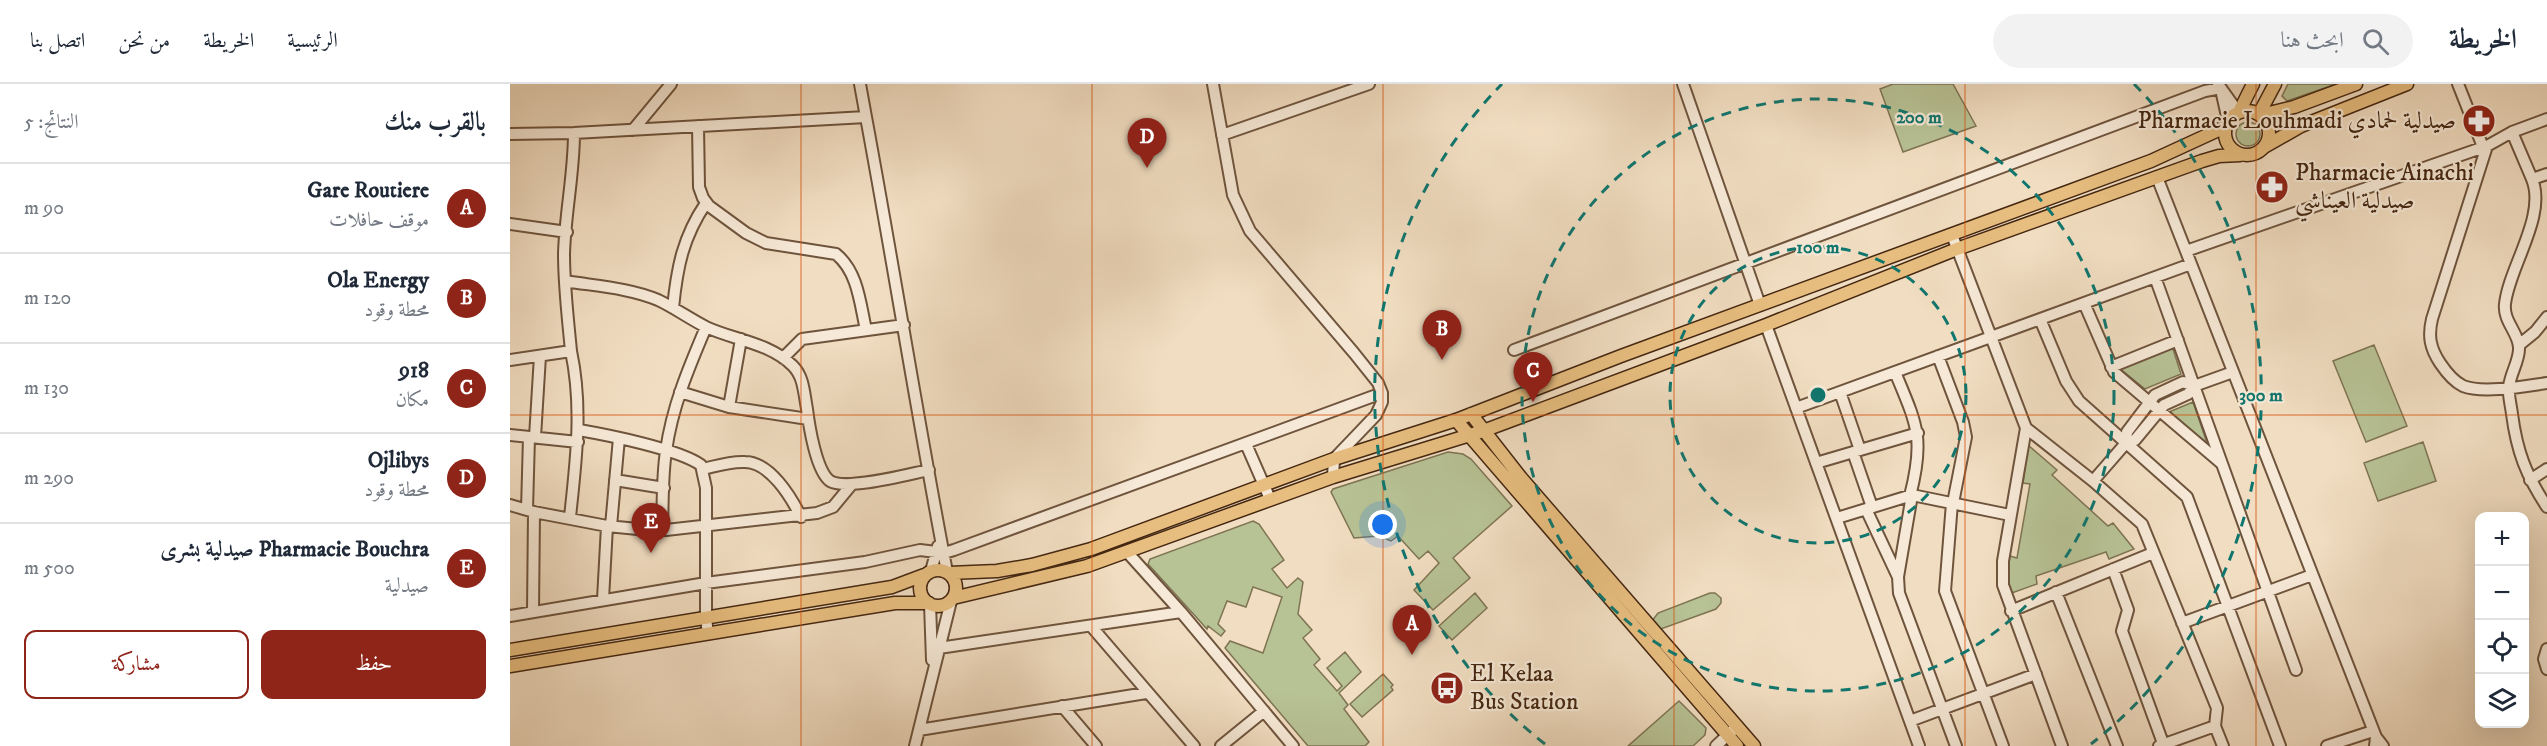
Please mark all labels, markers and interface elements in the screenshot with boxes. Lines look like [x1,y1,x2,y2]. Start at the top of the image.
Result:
search box [1993,14,2413,68]
text: الخريطة [2449,22,2517,57]
icon: search [2359,25,2392,58]
text: ابحث هنا [2280,27,2344,54]
text: اتصل بنا [30,28,85,54]
text: من نحن [118,28,170,54]
text: الخريطة [203,28,254,54]
text: الرئيسية [287,28,338,54]
pharmacy icon: Pharmacie Louhmadi صيدلية لحمادي [2461,103,2497,139]
text: بالقرب منك [384,106,486,139]
place label: Pharmacie Louhmadi صيدلية لحمادي [2137,106,2456,139]
text: 200 m [1896,107,1942,129]
text: النتائج: 5 [24,110,79,135]
pin: D [1128,118,1166,168]
place label: Pharmacie Ainachi صيدلية العيناشي [2295,158,2474,222]
pharmacy icon: Pharmacie Ainachi صيدلية العيناشي [2254,169,2290,205]
text: Gare Routiere [307,177,429,204]
text: 90 m [24,196,64,221]
text: A [460,196,473,221]
text: موقف حافلات [329,208,429,233]
text: 100 m [1796,237,1840,259]
text: Ola Energy [327,267,429,294]
text: 120 m [24,286,71,311]
text: B [460,286,473,311]
text: محطة وقود [364,298,429,323]
pin: B [1422,310,1462,360]
pin: C [1514,352,1552,402]
text: 918 [399,357,429,384]
text: 130 m [24,376,69,401]
text: C [460,376,473,401]
centre of rings [1808,385,1828,405]
text: 300 m [2239,385,2283,407]
text: مكان [395,388,429,413]
text: Ojlibys [368,447,429,474]
text: 290 m [24,466,74,491]
text: D [459,466,474,491]
text: محطة وقود [364,478,429,503]
pin: E [632,504,670,553]
your location [1368,510,1397,539]
map controls [2475,512,2529,728]
button: + [2475,512,2529,566]
text: Pharmacie Bouchra صيدلية بشرى [160,536,429,563]
text: 500 m [24,556,75,581]
text: E [459,556,474,581]
button: − [2475,566,2529,620]
text: صيدلية [385,574,429,599]
pin: A [1392,606,1432,655]
button: locate [2475,620,2529,674]
button: مشاركة [24,630,249,699]
button: حفظ [261,630,486,699]
place label: El Kelaa Bus Station [1470,659,1579,717]
bus stop icon: El Kelaa Bus Station [1429,670,1465,706]
button: layers [2475,674,2529,728]

